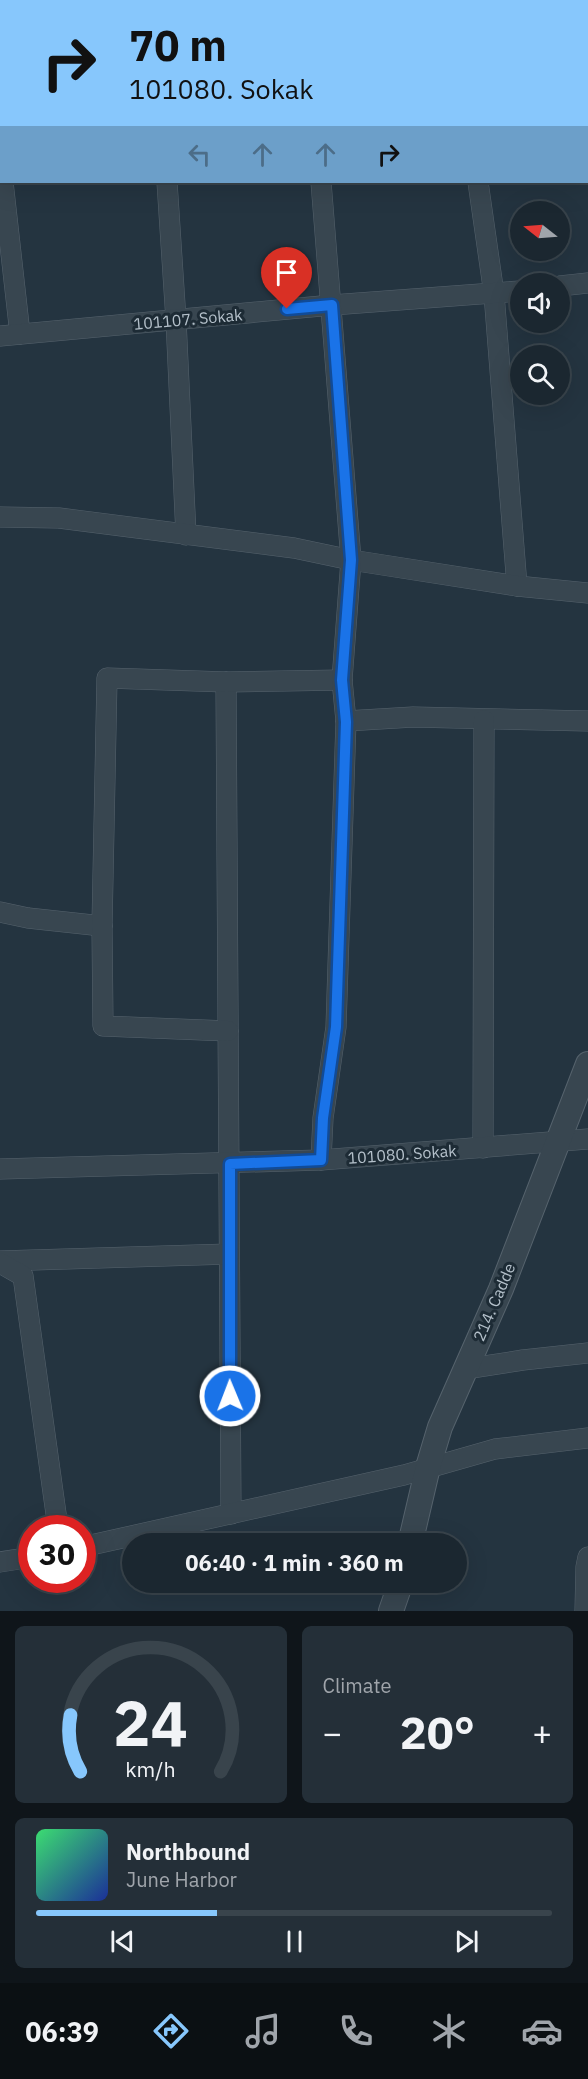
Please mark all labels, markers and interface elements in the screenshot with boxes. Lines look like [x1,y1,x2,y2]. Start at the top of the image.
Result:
text: 70 m [129,18,227,73]
icon: right [30,24,108,102]
text: 101080. Sokak [129,71,313,106]
icon: left [183,138,216,171]
icon: ahead [246,138,279,171]
icon: ahead [309,138,342,171]
icon: right [372,138,405,171]
north arrow [510,201,570,261]
map controls [510,201,570,405]
pin [261,247,312,309]
icon: arrive [270,256,303,289]
button: sound [510,273,570,333]
street label: 101107. Sokak [133,304,244,334]
button: search [510,345,570,405]
street label: 101080. Sokak [347,1140,458,1168]
street label: 214. Cadde [469,1260,519,1344]
position arrow [198,1364,262,1428]
speed limit sign: 30 [18,1515,96,1593]
text: 06:40 · 1 min · 360 m [185,1548,404,1577]
text: Climate [323,1672,391,1699]
text: 24 [113,1682,188,1763]
text: 20° [400,1703,475,1761]
text: − [323,1711,342,1754]
text: + [532,1711,552,1754]
text: km/h [126,1755,176,1783]
text: Northbound [126,1837,250,1866]
text: June Harbor [126,1866,237,1893]
icon: previous [106,1925,139,1958]
icon: pause [278,1925,311,1958]
icon: next [450,1925,483,1958]
icon: directions [150,2010,192,2052]
icon: music [242,2010,284,2052]
icon: phone [335,2010,377,2052]
icon: climate [428,2010,470,2052]
icon: car [521,2010,563,2052]
text: 06:39 [25,2014,99,2049]

